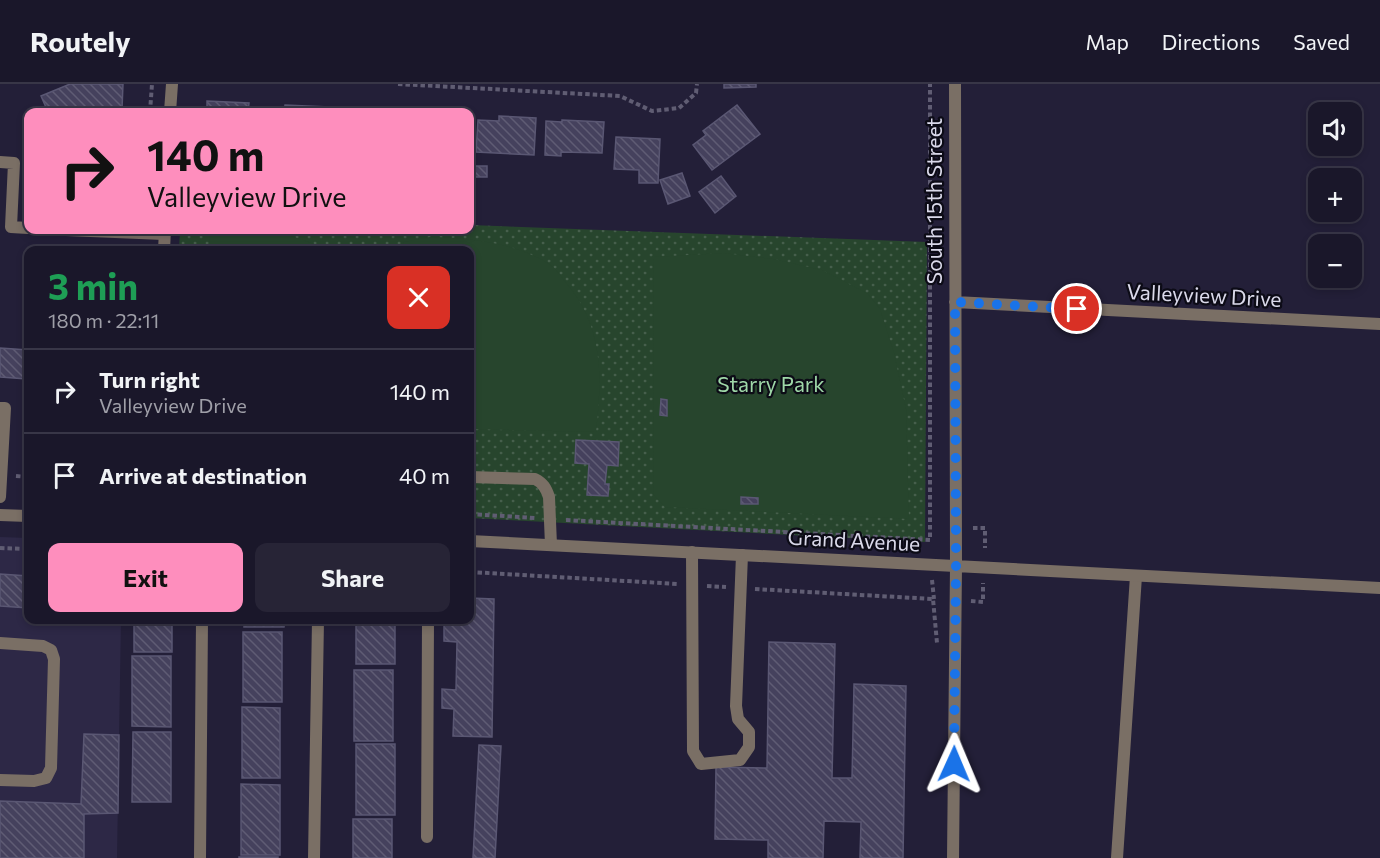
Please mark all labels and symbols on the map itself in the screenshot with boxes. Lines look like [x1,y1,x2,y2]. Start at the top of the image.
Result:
street label: South 15th Street [921,118,946,284]
street label: Valleyview Drive [1126,278,1282,311]
pin [1051,283,1102,334]
park label: Starry Park [717,371,825,396]
street label: Grand Avenue [787,524,921,555]
position arrow [922,732,986,796]

